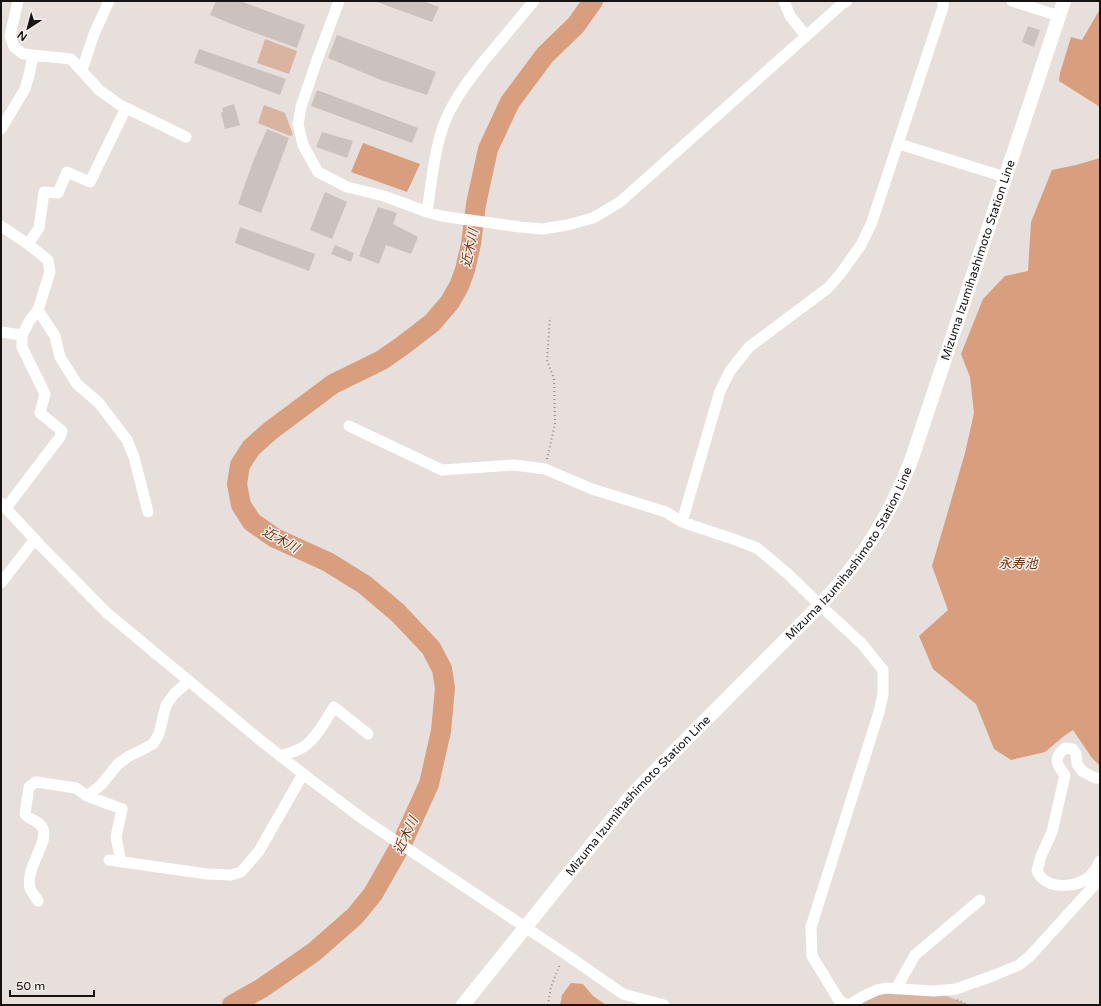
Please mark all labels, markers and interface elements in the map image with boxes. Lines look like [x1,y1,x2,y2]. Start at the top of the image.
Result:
north arrow [8,8,48,48]
text: N [15,28,30,44]
street label: Mizuma Izumihashimoto Station Line [938,158,1018,362]
water label: 近木川 [458,226,482,269]
street label: Mizuma Izumihashimoto Station Line [783,465,915,643]
water label: 近木川 [260,523,303,557]
water label: 永寿池 [998,556,1039,572]
street label: Mizuma Izumihashimoto Station Line [563,712,713,879]
water label: 近木川 [390,813,423,856]
scale bar [10,972,94,998]
text: 50 m [16,979,45,993]

